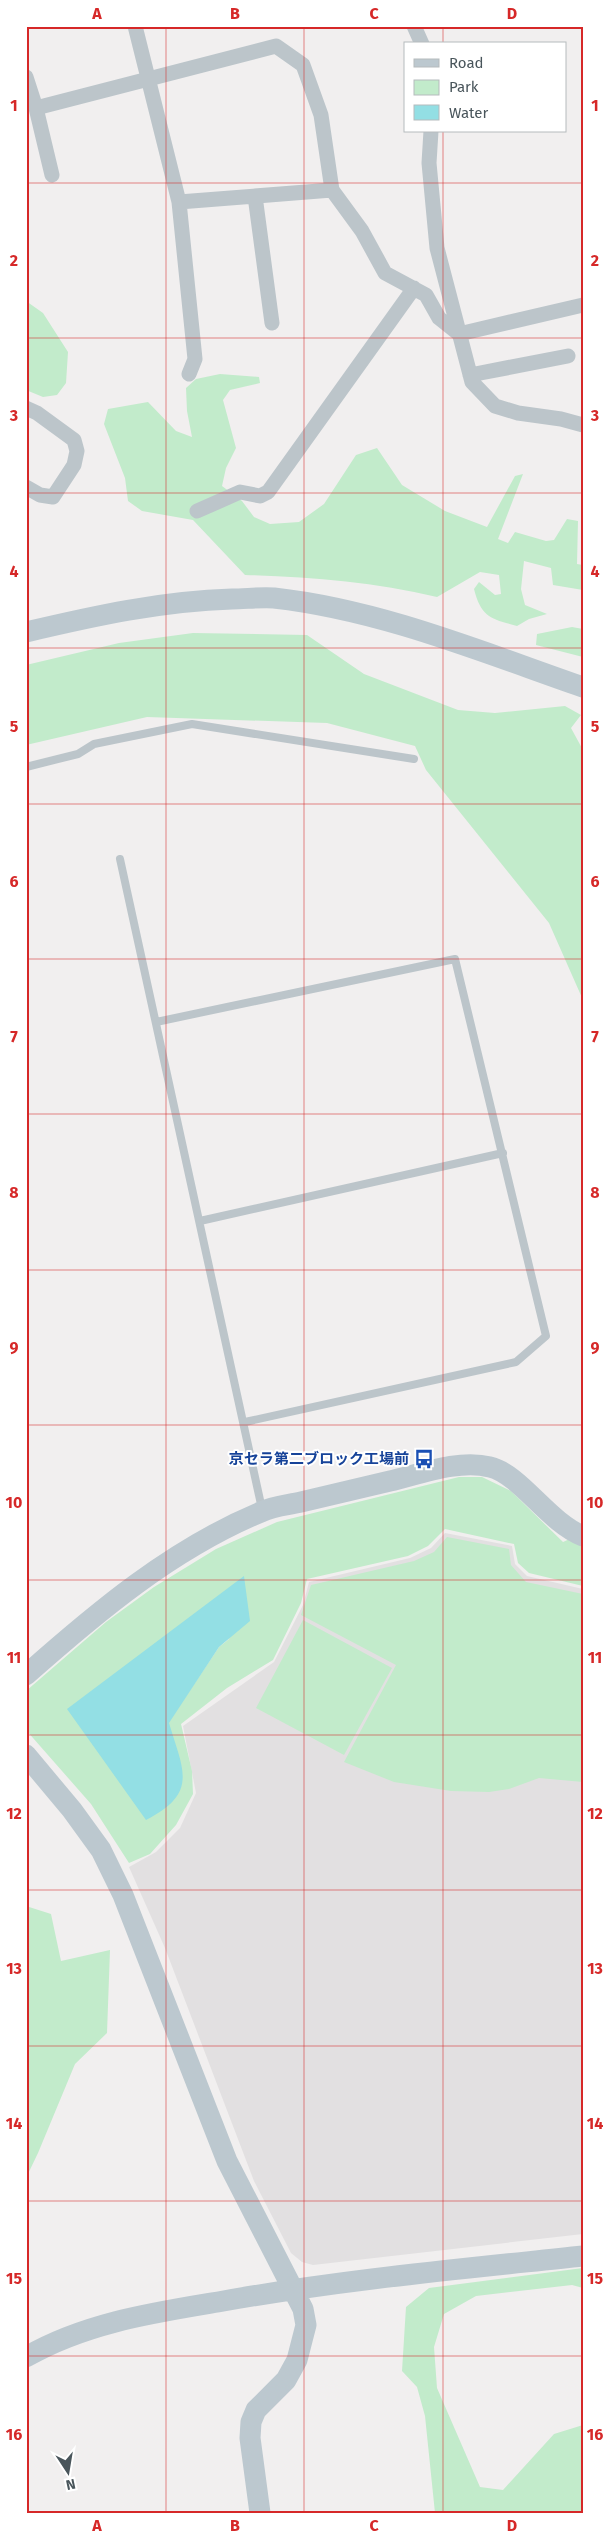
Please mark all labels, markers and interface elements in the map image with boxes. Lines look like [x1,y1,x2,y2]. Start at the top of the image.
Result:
text: A [91,4,102,23]
text: B [230,4,240,23]
text: C [369,4,379,23]
text: D [507,4,517,23]
legend [404,42,566,132]
text: Road [449,54,484,72]
text: Park [449,78,479,96]
text: 1 [10,96,18,115]
text: 1 [591,96,599,115]
text: Water [449,104,488,122]
text: 2 [10,251,18,270]
text: 2 [591,251,599,270]
text: 3 [9,406,18,425]
text: 3 [590,406,599,425]
text: 4 [9,562,19,581]
text: 4 [590,562,600,581]
text: 5 [10,717,19,736]
text: 5 [591,717,600,736]
text: 6 [9,872,19,891]
text: 6 [590,872,600,891]
text: 7 [10,1027,18,1046]
text: 7 [591,1027,599,1046]
text: 8 [9,1183,19,1202]
text: 8 [590,1183,600,1202]
text: 9 [10,1338,19,1357]
text: 9 [591,1338,600,1357]
bus stop icon: 京セラ第二ブロック工場前 [413,1448,435,1470]
place label: 京セラ第二ブロック工場前 [229,1450,409,1468]
text: 10 [6,1493,22,1512]
text: 10 [587,1493,603,1512]
text: 11 [7,1648,21,1667]
text: 11 [588,1648,602,1667]
text: 12 [6,1804,22,1823]
text: 12 [587,1804,603,1823]
text: 13 [6,1959,22,1978]
text: 13 [587,1959,603,1978]
text: 14 [6,2114,22,2133]
text: 14 [587,2114,603,2133]
text: 15 [6,2269,22,2288]
text: 15 [587,2269,603,2288]
text: 16 [6,2425,22,2444]
text: 16 [587,2425,603,2444]
north arrow [42,2446,92,2496]
text: N [64,2475,77,2494]
text: A [91,2516,102,2535]
text: B [230,2516,240,2535]
text: C [369,2516,379,2535]
text: D [507,2516,517,2535]

